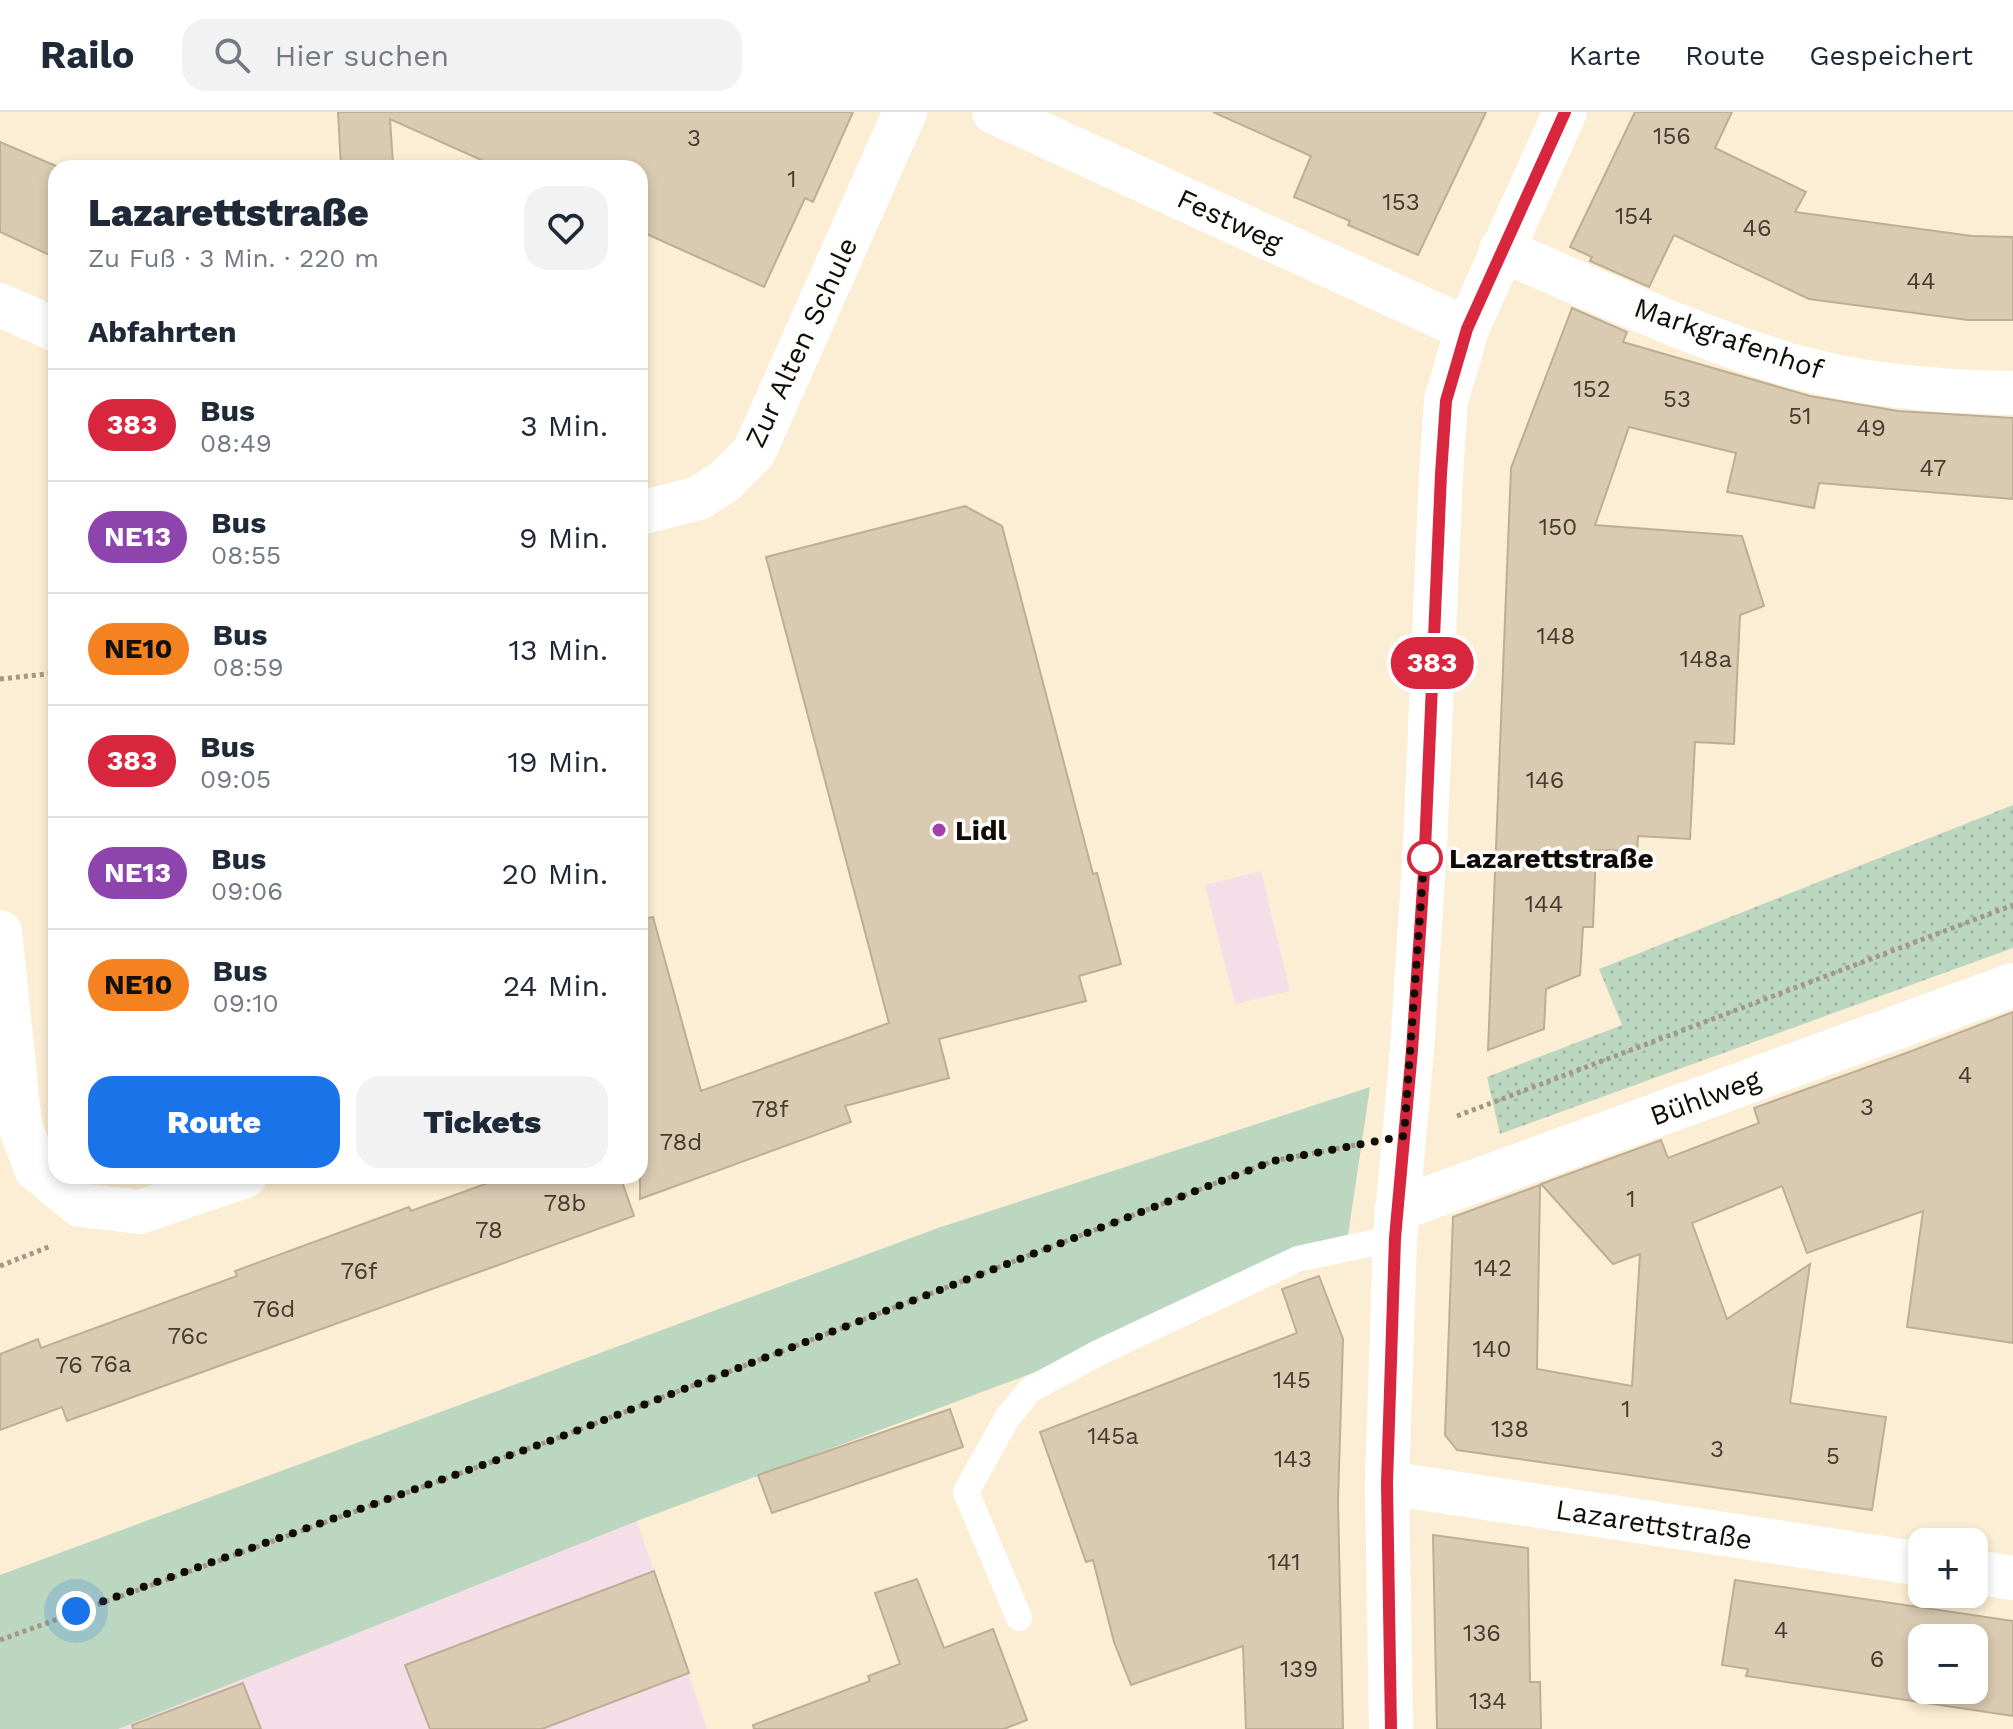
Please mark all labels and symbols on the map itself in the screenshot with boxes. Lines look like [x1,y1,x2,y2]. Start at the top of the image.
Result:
house number: 156 [1653,122,1691,150]
house number: 3 [687,124,701,152]
house number: 1 [787,165,797,193]
street label: Festweg [1172,182,1288,259]
house number: 153 [1382,188,1420,216]
house number: 154 [1615,202,1653,230]
house number: 46 [1742,214,1772,242]
street label: Zur Alten Schule [738,232,865,452]
house number: 44 [1906,267,1936,295]
street label: Markgrafenhof [1630,291,1828,386]
house number: 152 [1573,375,1611,403]
house number: 53 [1663,385,1691,413]
house number: 51 [1788,402,1812,430]
house number: 49 [1856,414,1886,442]
house number: 47 [1920,454,1946,482]
house number: 150 [1539,513,1577,541]
house number: 148 [1537,622,1575,650]
line badge: 383 [1386,637,1478,689]
house number: 148a [1680,645,1732,673]
house number: 146 [1526,766,1564,794]
place label: Lidl [955,814,1008,847]
marker: Lidl [930,821,948,839]
marker: Lazarettstraße [1408,841,1442,875]
place label: Lazarettstraße [1449,842,1654,875]
house number: 144 [1525,890,1563,918]
house number: 4 [1958,1061,1972,1089]
street label: Bühlweg [1645,1062,1765,1133]
house number: 3 [1860,1093,1874,1121]
house number: 78f [751,1095,789,1123]
house number: 78d [660,1128,702,1156]
house number: 1 [1626,1185,1636,1213]
house number: 78b [544,1189,586,1217]
house number: 78 [475,1216,503,1244]
house number: 142 [1474,1254,1512,1282]
house number: 76f [340,1257,378,1285]
house number: 76d [253,1295,295,1323]
house number: 76c [167,1322,209,1350]
house number: 140 [1473,1335,1511,1363]
house number: 76a [90,1350,132,1378]
house number: 76 [55,1351,83,1379]
house number: 145 [1273,1366,1311,1394]
house number: 1 [1621,1395,1631,1423]
house number: 138 [1491,1415,1529,1443]
house number: 145a [1087,1422,1139,1450]
house number: 3 [1710,1435,1724,1463]
house number: 5 [1826,1442,1840,1470]
house number: 143 [1274,1445,1312,1473]
street label: Lazarettstraße [1553,1493,1755,1556]
house number: 141 [1268,1548,1301,1576]
your location [56,1591,96,1631]
house number: 4 [1774,1616,1788,1644]
house number: 136 [1463,1619,1501,1647]
house number: 6 [1870,1645,1884,1673]
house number: 139 [1280,1655,1318,1683]
house number: 134 [1469,1687,1507,1715]

